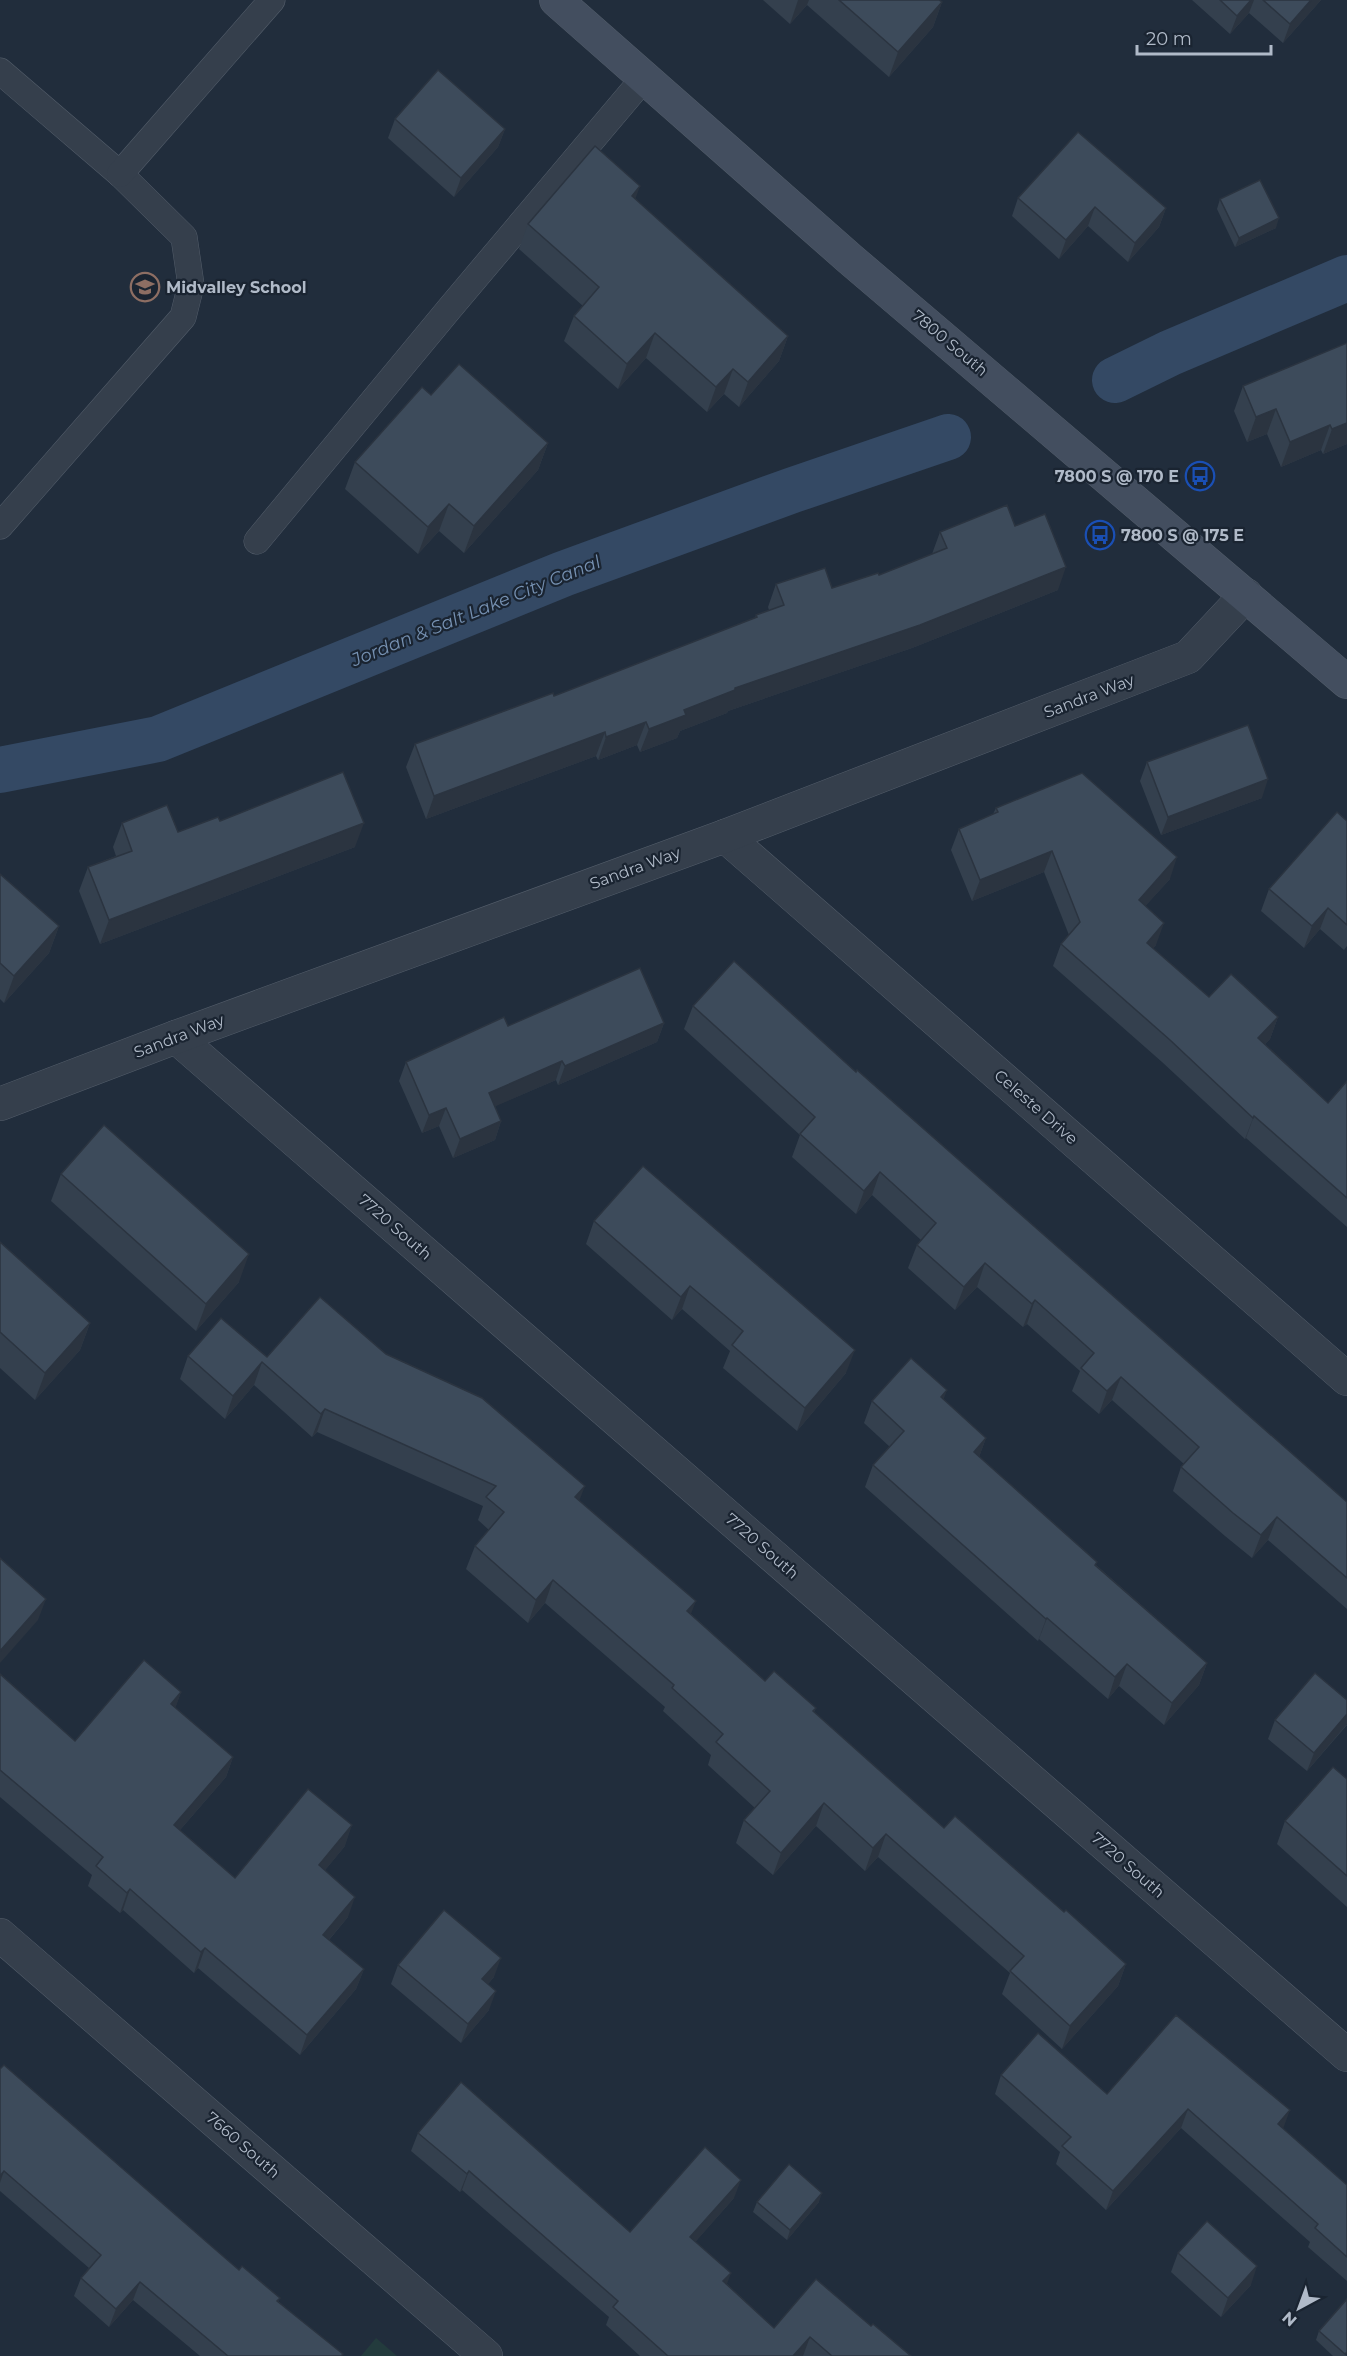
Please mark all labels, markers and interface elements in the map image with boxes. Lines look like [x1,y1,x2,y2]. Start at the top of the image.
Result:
scale bar [1137,18,1270,56]
text: 20 m [1146,28,1192,50]
school or university icon: Midvalley School [129,271,161,303]
place label: Midvalley School [166,278,307,297]
street label: 7800 South [908,306,992,380]
bus stop icon: 7800 S @ 170 E [1184,460,1216,492]
place label: 7800 S @ 170 E [1055,467,1179,486]
bus stop icon: 7800 S @ 175 E [1084,519,1116,551]
place label: 7800 S @ 175 E [1121,526,1244,545]
water label: Jordan & Salt Lake City Canal [347,551,604,672]
street label: Sandra Way [1041,670,1137,722]
street label: Sandra Way [587,843,683,893]
street label: Sandra Way [131,1010,227,1062]
street label: Celeste Drive [990,1066,1082,1148]
street label: 7720 South [355,1190,435,1264]
street label: 7720 South [722,1509,802,1583]
street label: 7720 South [1088,1828,1168,1902]
street label: 7660 South [202,2108,284,2182]
north arrow [1269,2278,1329,2338]
text: N [1278,2308,1301,2330]

